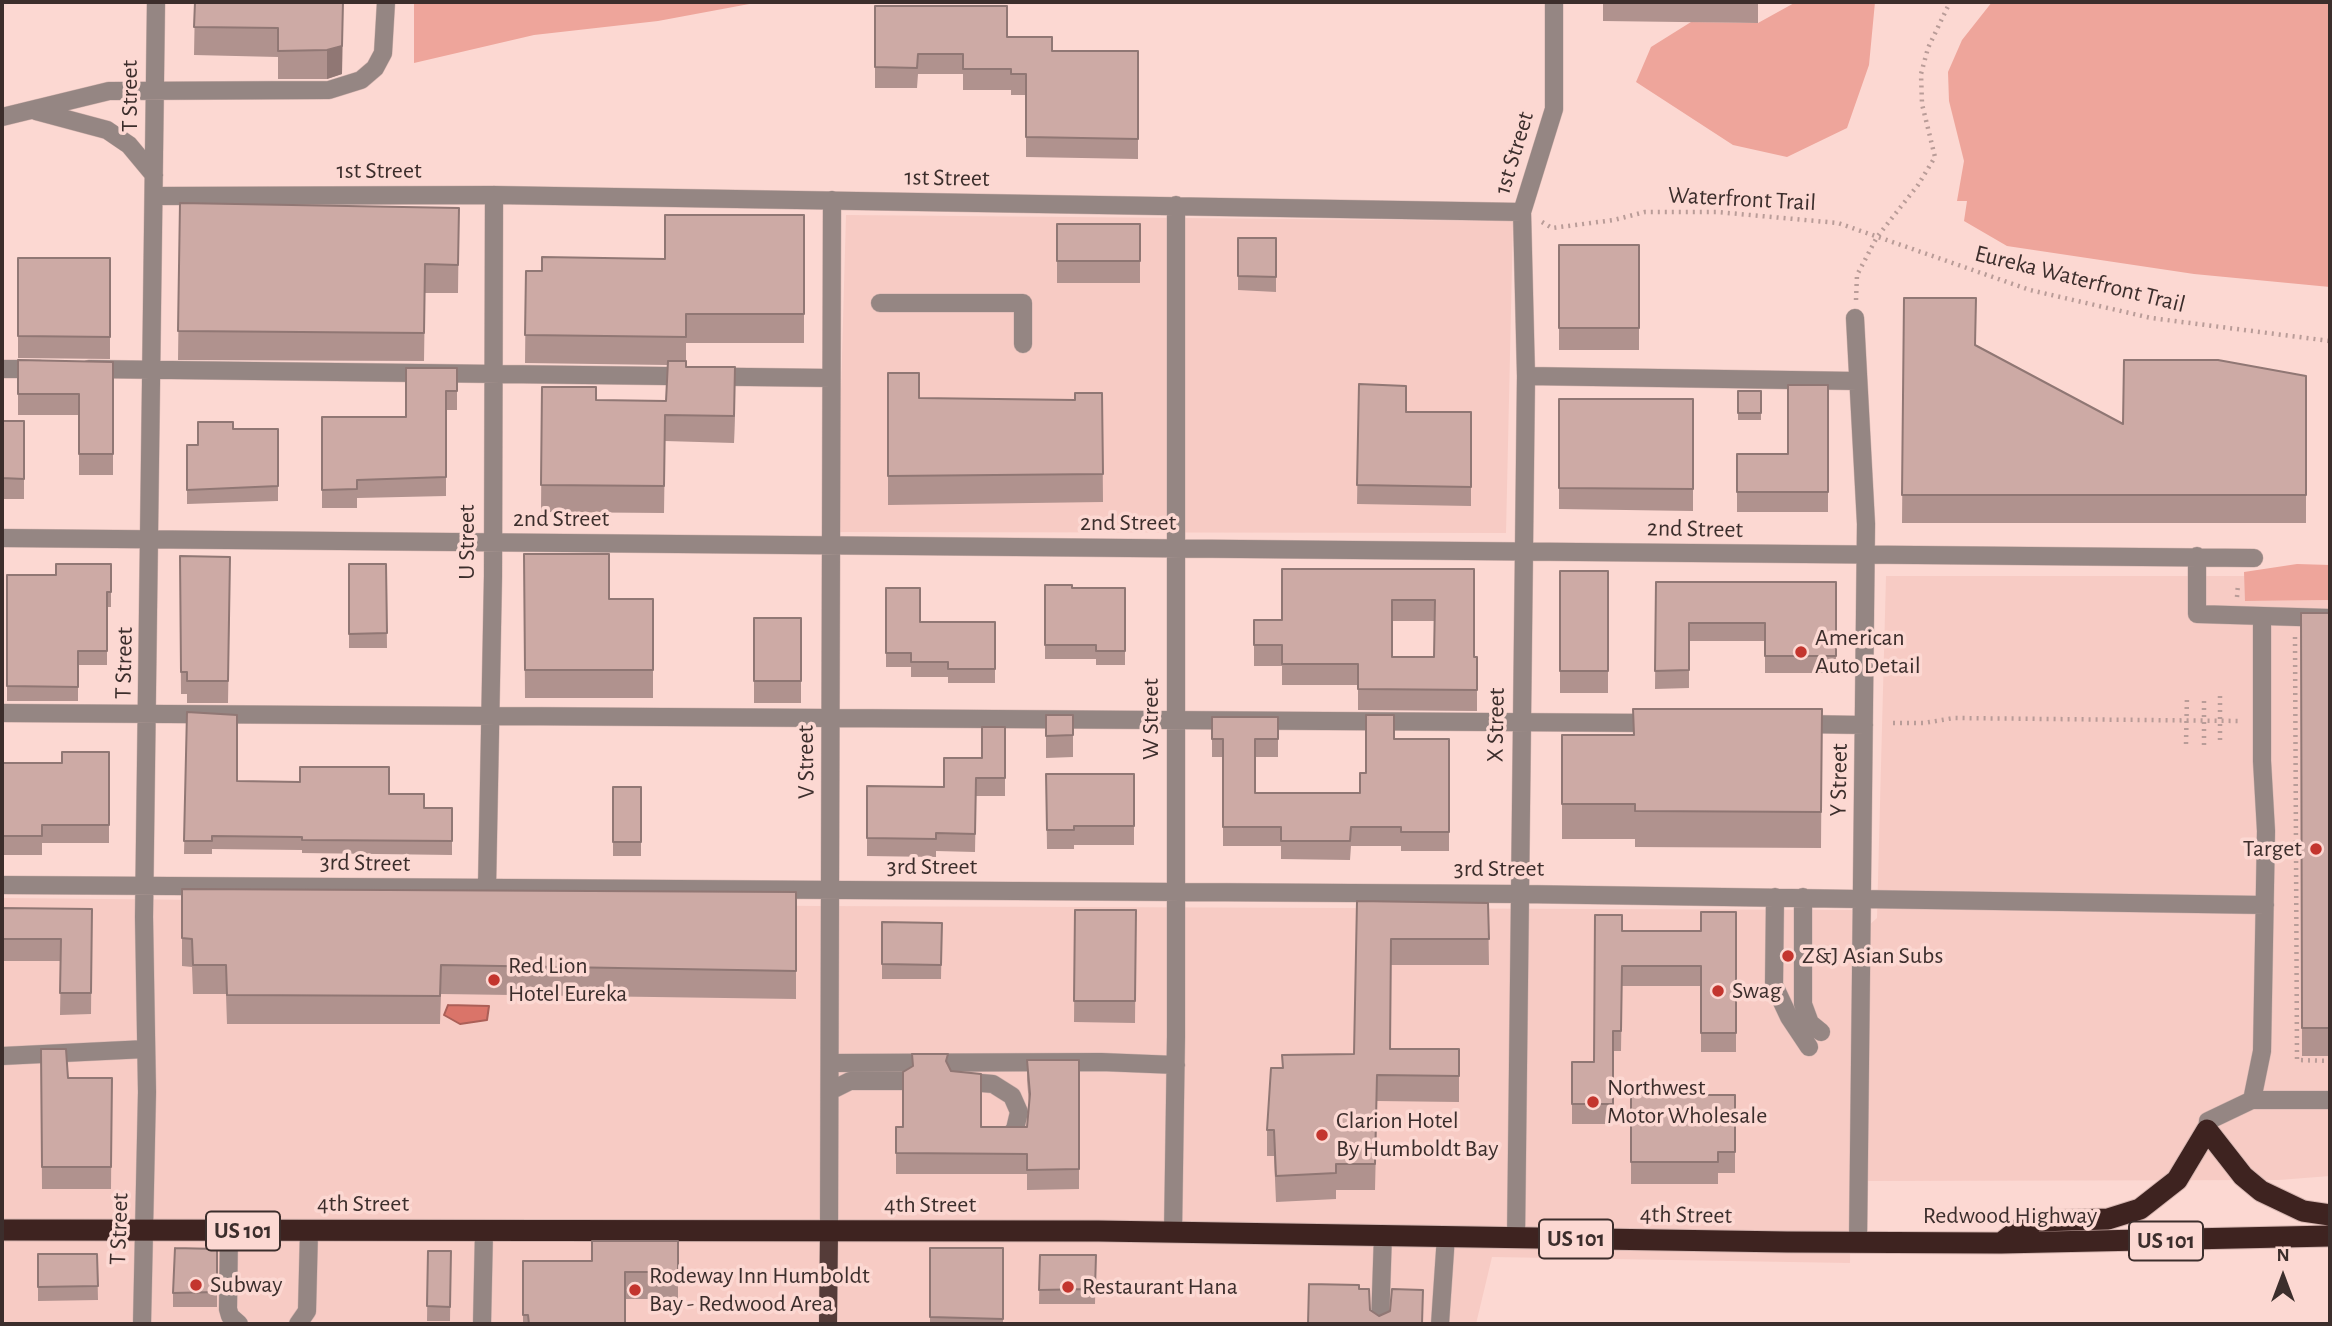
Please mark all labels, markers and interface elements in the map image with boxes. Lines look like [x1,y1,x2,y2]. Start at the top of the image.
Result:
street label: T Street [116,60,144,132]
street label: 1st Street [1488,108,1540,198]
street label: 1st Street [336,157,422,185]
street label: 1st Street [904,163,990,193]
street label: Waterfront Trail [1667,181,1817,217]
street label: Eureka Waterfront Trail [1972,239,2188,319]
street label: U Street [453,504,481,580]
street label: 2nd Street [513,505,609,533]
street label: 2nd Street [1080,509,1176,537]
street label: 2nd Street [1647,514,1743,544]
place label: American Auto Detail [1815,624,1921,680]
street label: T Street [109,627,139,699]
marker: American Auto Detail [1793,644,1809,660]
street label: W Street [1137,678,1165,760]
street label: X Street [1481,687,1511,763]
street label: V Street [791,725,821,799]
street label: Y Street [1824,743,1854,817]
place label: Target [2243,835,2302,863]
marker: Target [2308,841,2324,857]
street label: 3rd Street [320,848,410,878]
street label: 3rd Street [887,853,977,881]
street label: 3rd Street [1454,855,1544,883]
place label: Z&J Asian Subs [1802,942,1943,970]
marker: Z&J Asian Subs [1780,948,1796,964]
place label: Red Lion Hotel Eureka [508,952,627,1008]
marker: Red Lion Hotel Eureka [486,972,502,988]
place label: Swag [1732,977,1781,1005]
marker: Swag [1710,983,1726,999]
place label: Northwest Motor Wholesale [1607,1074,1767,1130]
marker: Northwest Motor Wholesale [1585,1094,1601,1110]
place label: Clarion Hotel By Humboldt Bay [1336,1107,1498,1163]
marker: Clarion Hotel By Humboldt Bay [1314,1127,1330,1143]
street label: 4th Street [317,1190,409,1218]
street label: 4th Street [884,1191,976,1219]
street label: T Street [103,1192,135,1266]
street label: 4th Street [1640,1200,1732,1230]
street label: Redwood Highway [1923,1202,2097,1230]
road number: US 101 [206,1212,280,1250]
road number: US 101 [1539,1220,1613,1258]
road number: US 101 [2129,1222,2203,1260]
north arrow [2248,1242,2318,1312]
text: N [2276,1246,2290,1265]
place label: Rodeway Inn Humboldt Bay - Redwood Area [649,1262,870,1318]
place label: Subway [210,1271,282,1299]
place label: Restaurant Hana [1082,1273,1238,1301]
marker: Subway [188,1277,204,1293]
marker: Restaurant Hana [1060,1279,1076,1295]
marker: Rodeway Inn Humboldt Bay - Redwood Area [627,1282,643,1298]

